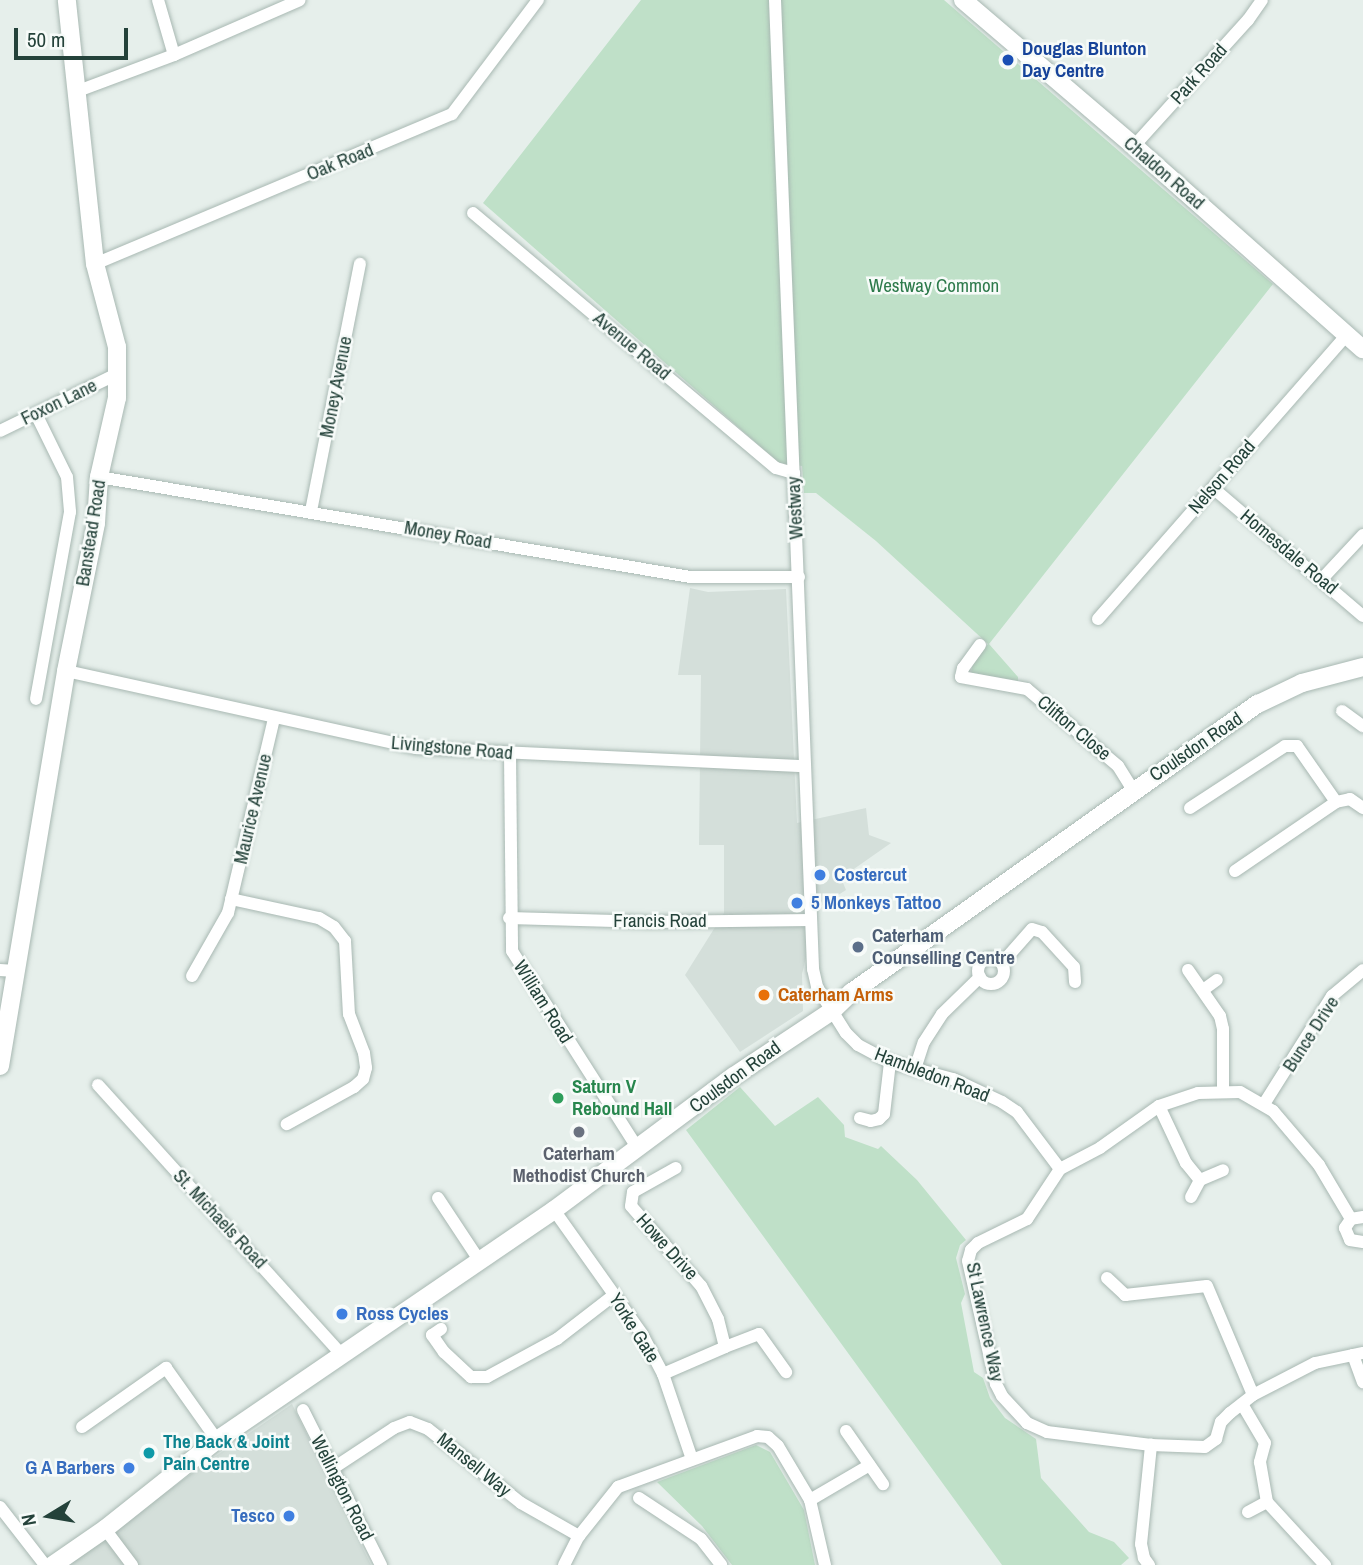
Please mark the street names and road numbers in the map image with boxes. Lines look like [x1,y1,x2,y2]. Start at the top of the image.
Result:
street label: Park Road [1166,39,1232,109]
street label: Chaldon Road [1119,132,1209,214]
street label: Oak Road [303,138,377,186]
street label: Avenue Road [589,307,675,385]
street label: Money Avenue [315,334,357,440]
street label: Foxon Lane [17,374,101,430]
street label: Nelson Road [1184,436,1260,518]
street label: Westway [782,476,808,540]
street label: Banstead Road [71,478,111,588]
street label: Homesdale Road [1236,505,1342,599]
street label: Money Road [403,516,493,554]
street label: Clifton Close [1033,691,1115,765]
street label: Coulsdon Road [1145,708,1247,786]
street label: Livingstone Road [390,731,514,765]
street label: Maurice Avenue [229,751,277,867]
street label: Francis Road [613,910,707,932]
street label: William Road [509,956,577,1048]
street label: Bunce Drive [1278,992,1344,1076]
street label: Coulsdon Road [685,1036,785,1118]
street label: Hambledon Road [871,1043,993,1107]
street label: St. Michaels Road [168,1165,272,1273]
street label: Howe Drive [631,1209,703,1285]
street label: St Lawrence Way [961,1260,1009,1384]
street label: Yorke Gate [604,1289,664,1367]
street label: Mansell Way [432,1428,516,1502]
street label: Wellington Road [306,1432,378,1544]

